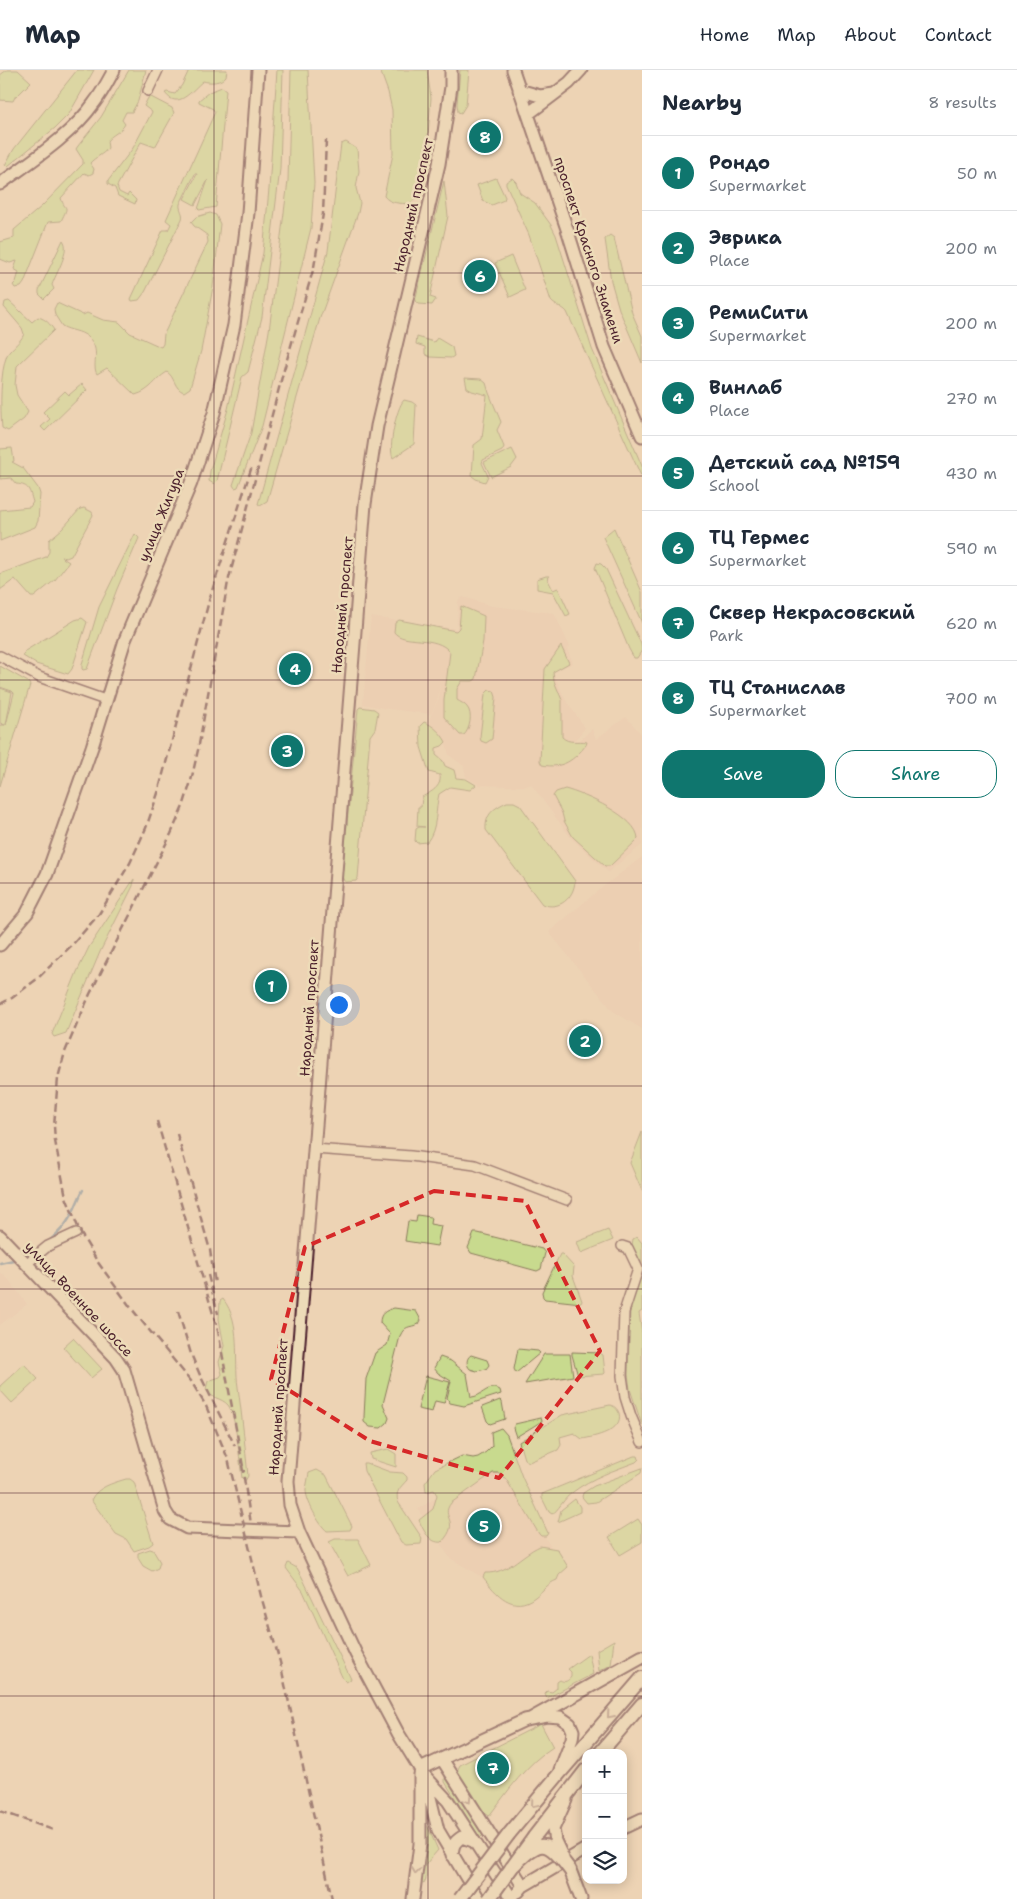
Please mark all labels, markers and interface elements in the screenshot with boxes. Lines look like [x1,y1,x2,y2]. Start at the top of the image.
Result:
text: Map [25,19,81,51]
text: Home [700,23,749,47]
text: Map [777,23,816,47]
text: About [844,23,897,47]
text: Contact [925,23,992,47]
text: Nearby [662,89,742,117]
text: 8 results [928,92,997,113]
pin: 8 [469,118,501,156]
street label: Народный проспект [389,135,437,274]
text: Рондо [709,150,770,175]
street label: проспект Красного Знамени [550,154,628,346]
text: 1 [674,163,682,184]
text: 50 m [957,163,997,184]
text: Supermarket [709,175,806,196]
text: Эврика [709,225,782,250]
text: 2 [672,238,684,259]
text: 200 m [945,238,997,259]
text: Place [709,250,750,271]
pin: 6 [464,257,496,295]
text: РемиСити [709,300,808,325]
text: 3 [672,313,684,334]
text: 200 m [945,313,997,334]
text: Supermarket [709,325,806,346]
text: Винлаб [709,375,782,400]
text: 4 [672,388,684,409]
text: 270 m [946,388,997,409]
text: Place [709,400,750,421]
text: Детский сад №159 [709,450,900,475]
text: 5 [673,463,683,484]
text: 430 m [946,463,997,484]
street label: улица Жигура [134,466,188,564]
text: School [709,475,759,496]
text: ТЦ Гермес [709,525,810,550]
street label: Народный проспект [327,535,357,674]
text: 6 [672,538,684,559]
text: 590 m [947,538,997,559]
text: Supermarket [709,550,806,571]
text: Сквер Некрасовский [709,600,915,625]
text: 7 [672,613,684,634]
text: 620 m [946,613,997,634]
text: Park [709,625,743,646]
pin: 4 [279,650,311,688]
text: ТЦ Станислав [709,675,845,700]
text: 8 [672,688,684,709]
text: 700 m [945,688,997,709]
text: Supermarket [709,700,806,721]
pin: 3 [271,732,303,770]
button: Save [662,750,825,798]
button: Share [835,750,997,798]
street label: Народный проспект [295,938,323,1077]
pin: 1 [255,967,287,1005]
your location [326,992,352,1018]
pin: 2 [569,1022,601,1060]
street label: улица Военное шоссе [21,1237,137,1361]
street label: Народный проспект [264,1337,292,1476]
pin: 5 [468,1507,500,1545]
one-way arrow [607,1710,616,1719]
pin: 7 [477,1749,509,1787]
map controls [582,1749,627,1884]
button: + [582,1749,627,1794]
one-way arrow [462,1794,471,1803]
button: − [582,1794,627,1839]
one-way arrow [531,1798,540,1807]
button: layers [582,1839,627,1884]
one-way arrow [411,1868,422,1876]

